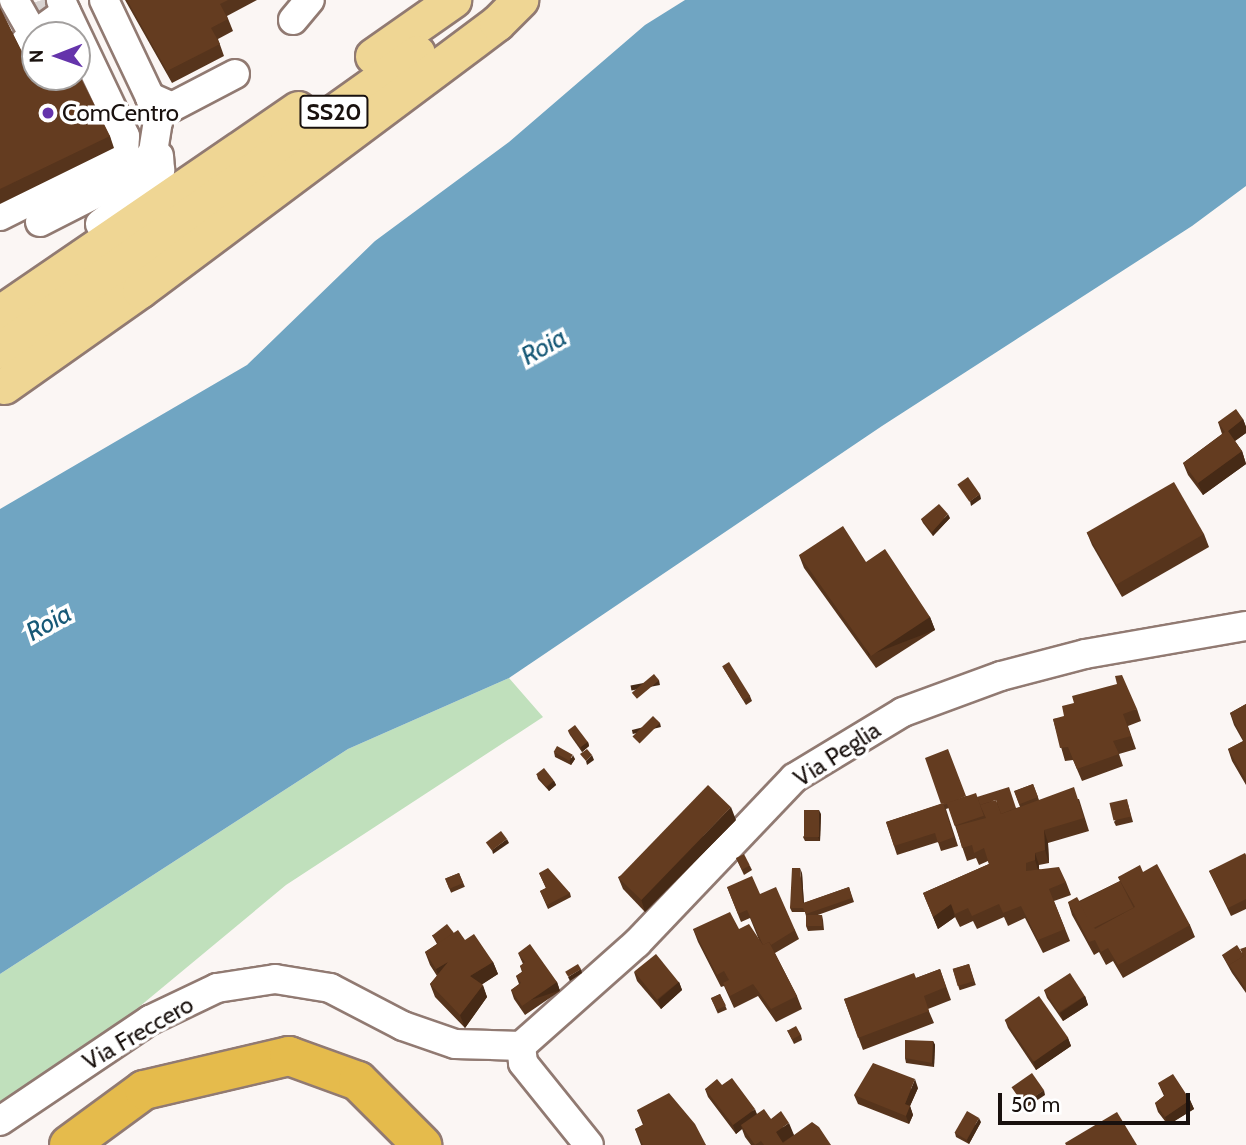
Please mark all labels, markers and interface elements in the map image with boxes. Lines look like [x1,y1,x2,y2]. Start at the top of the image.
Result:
north arrow [21,21,91,91]
text: N [25,49,48,63]
road number: SS20 [299,92,369,132]
place label: ComCentro [62,99,179,127]
marker: ComCentro [40,105,56,121]
water label: Roia [516,322,572,372]
water label: Roia [21,598,77,648]
street label: Via Peglia [788,715,886,793]
street label: Via Freccero [78,990,198,1076]
scale bar [1001,1078,1194,1122]
text: 50 m [1011,1092,1060,1117]

